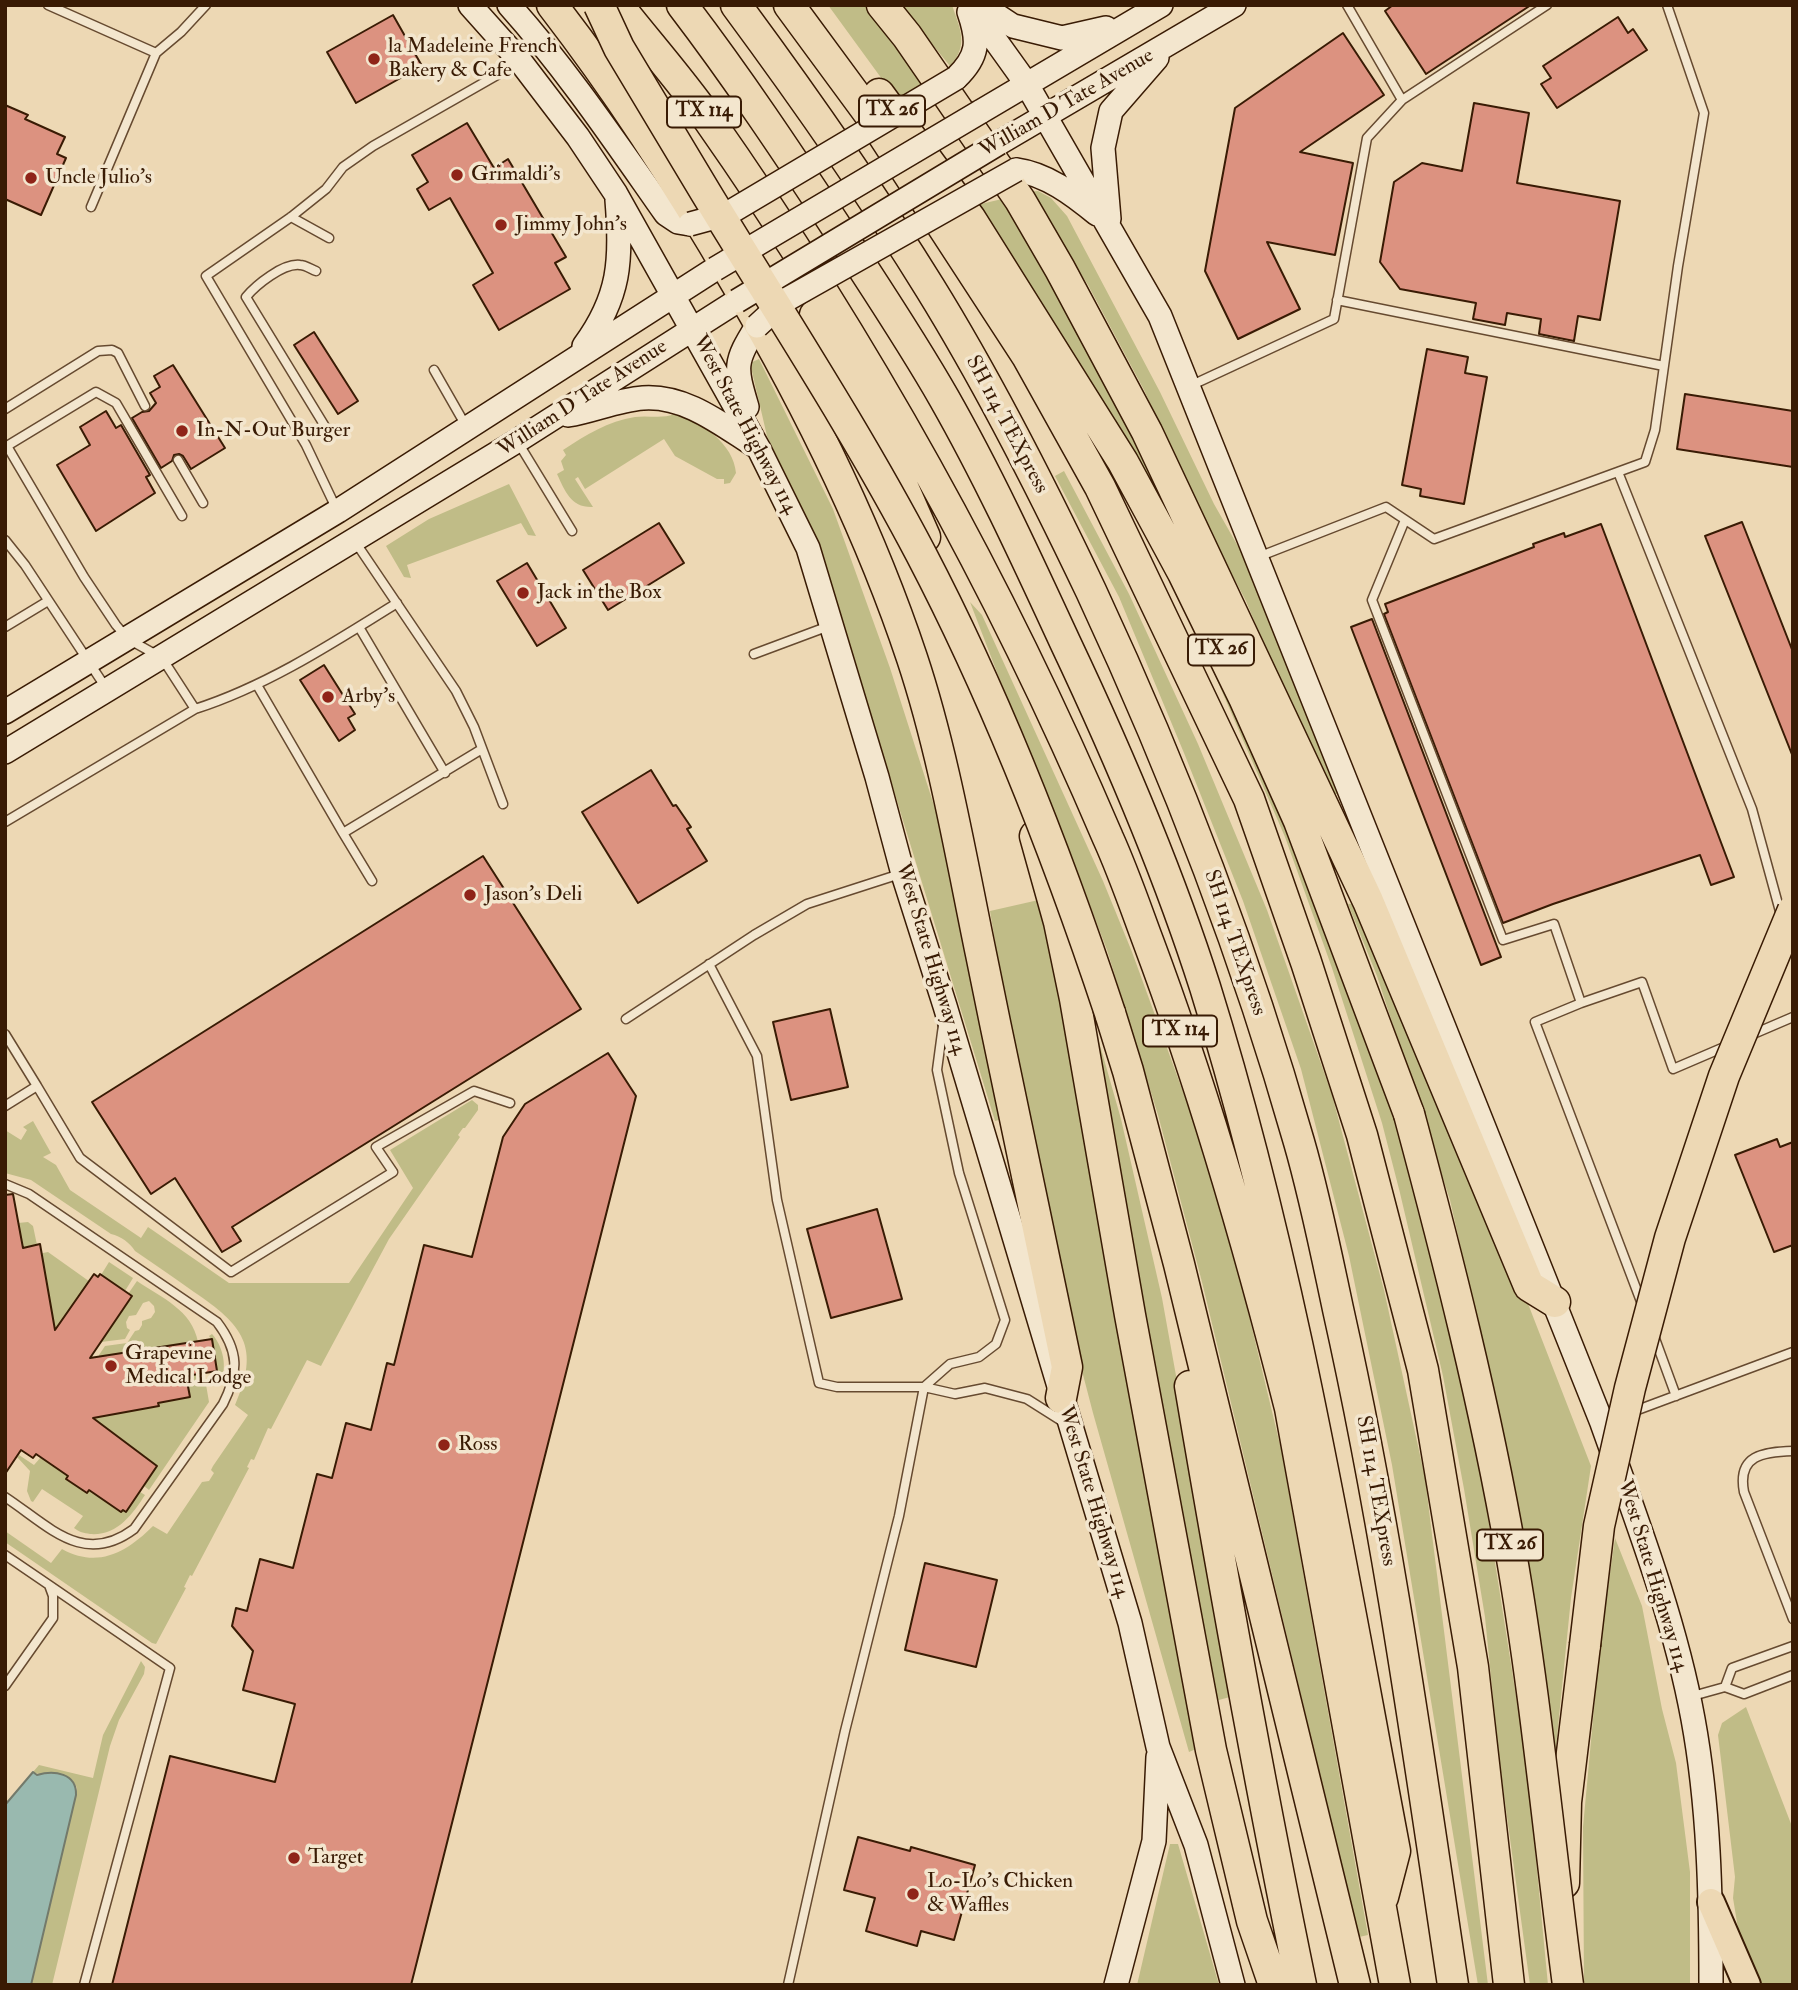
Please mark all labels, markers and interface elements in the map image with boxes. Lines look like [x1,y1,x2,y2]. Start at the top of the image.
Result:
place label: la Madeleine French Bakery & Cafe [388,34,558,84]
street label: William D Tate Avenue [975,44,1159,164]
marker: la Madeleine French Bakery & Cafe [366,51,382,67]
road number: TX 114 [667,96,741,128]
road number: TX 26 [859,96,925,127]
place label: Grimaldi's [471,162,560,188]
place label: Uncle Julio's [45,165,152,191]
marker: Grimaldi's [449,167,465,183]
marker: Uncle Julio's [23,170,39,186]
place label: Jimmy John's [515,212,627,238]
marker: Jimmy John's [493,217,509,233]
street label: West State Highway 114 [686,331,802,519]
street label: William D Tate Avenue [494,335,672,463]
street label: SH 114 TEXpress [959,352,1053,498]
place label: In-N-Out Burger [196,418,350,444]
marker: In-N-Out Burger [174,423,190,439]
place label: Jack in the Box [537,580,661,606]
marker: Jack in the Box [515,585,531,601]
road number: TX 26 [1188,635,1254,666]
place label: Arby's [342,684,395,710]
marker: Arby's [320,689,336,705]
street label: West State Highway 114 [889,860,971,1058]
street label: SH 114 TEXpress [1197,867,1271,1019]
place label: Jason's Deli [484,882,582,908]
marker: Jason's Deli [462,887,478,903]
road number: TX 114 [1143,1015,1217,1046]
place label: Grapevine Medical Lodge [125,1341,251,1391]
marker: Grapevine Medical Lodge [103,1358,119,1374]
street label: West State Highway 114 [1052,1403,1134,1601]
street label: SH 114 TEXpress [1349,1414,1401,1568]
place label: Ross [458,1432,497,1458]
marker: Ross [436,1437,452,1453]
street label: West State Highway 114 [1611,1477,1693,1675]
road number: TX 26 [1477,1530,1543,1560]
place label: Target [308,1845,364,1871]
marker: Target [286,1850,302,1866]
place label: Lo-Lo's Chicken & Waffles [927,1869,1073,1919]
marker: Lo-Lo's Chicken & Waffles [905,1886,921,1902]

